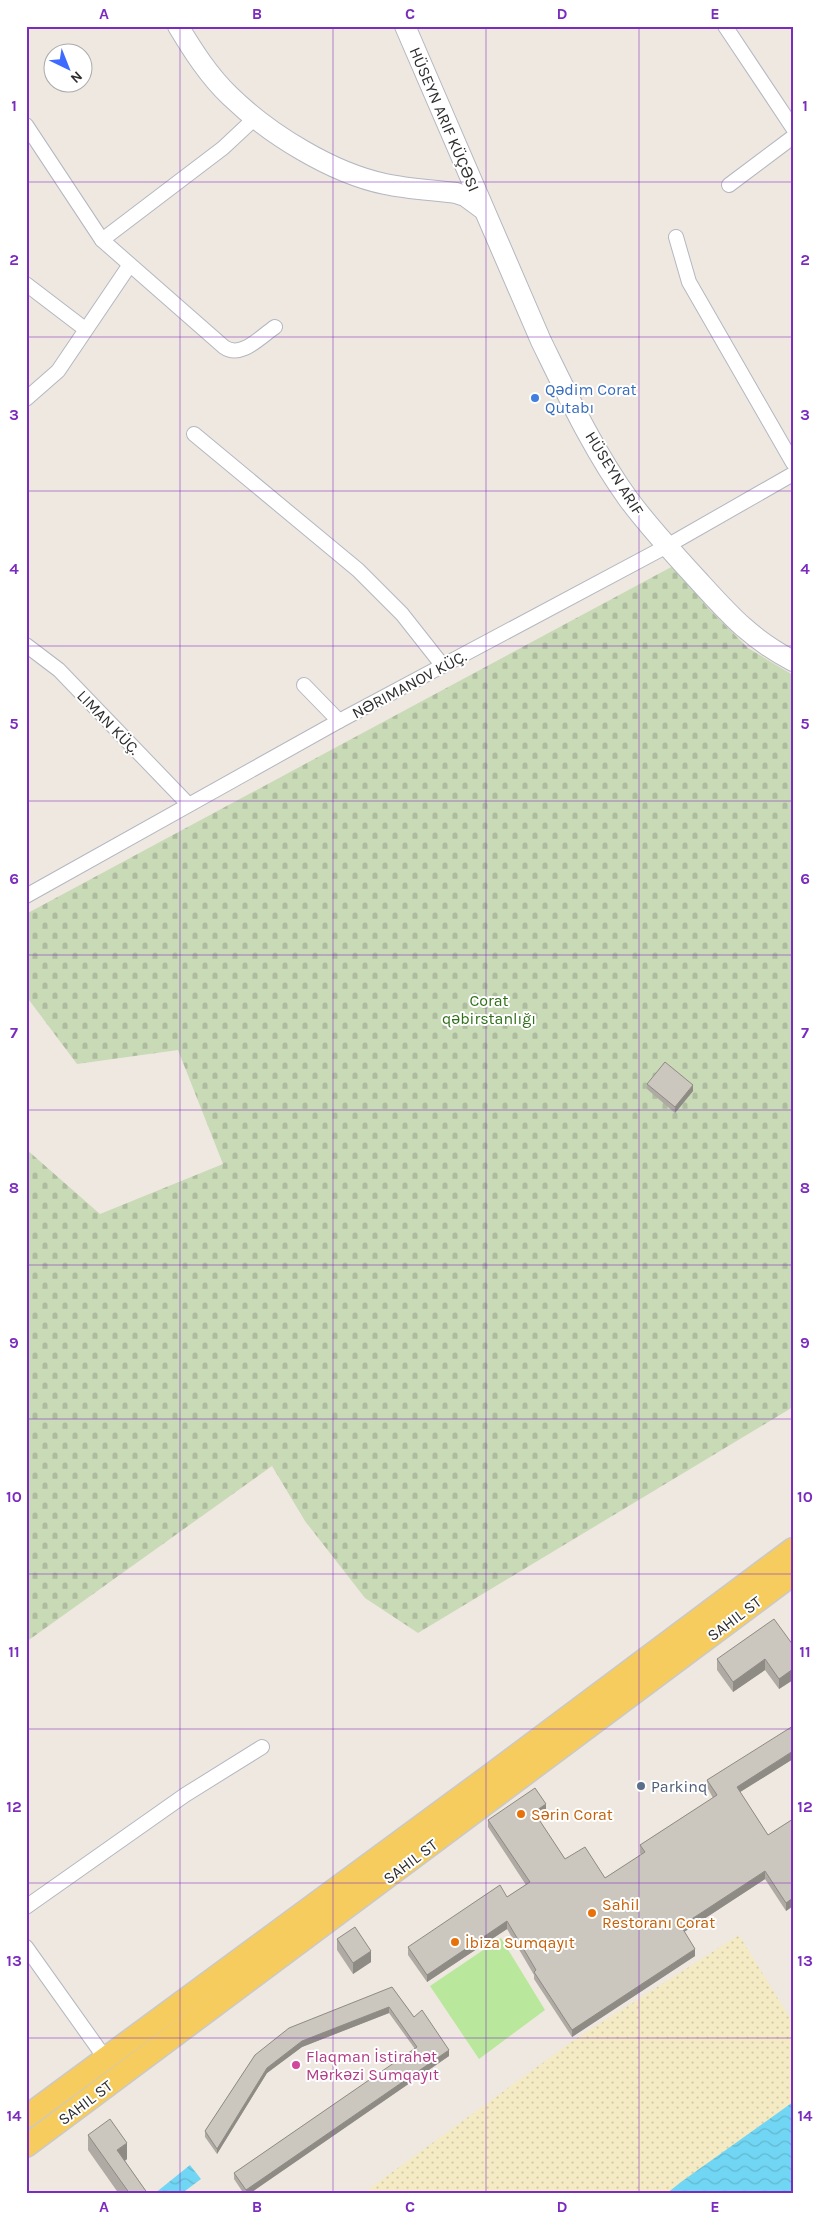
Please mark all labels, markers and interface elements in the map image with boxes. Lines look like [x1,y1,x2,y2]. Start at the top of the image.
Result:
text: A [99,4,109,23]
text: B [252,4,262,23]
text: C [405,4,415,23]
text: D [557,4,568,23]
text: E [710,4,720,23]
north arrow [42,42,92,92]
street label: HÜSEYN ARIF KÜÇƏSI [405,44,484,194]
text: N [67,67,86,87]
text: 1 [11,96,17,115]
text: 1 [802,96,808,115]
text: 2 [9,250,19,269]
text: 2 [800,250,810,269]
place label: Qədim Corat Qutabı [545,380,637,417]
marker: Qədim Corat Qutabı [529,392,541,404]
text: 3 [9,405,19,424]
text: 3 [800,405,810,424]
street label: HÜSEYN ARIF [581,428,648,519]
text: 4 [9,559,19,578]
text: 4 [800,559,810,578]
street label: NƏRIMANOV KÜÇ. [349,646,470,723]
street label: LIMAN KÜÇ. [73,686,144,759]
text: 5 [9,714,19,733]
text: 5 [800,714,810,733]
text: 6 [9,869,19,888]
text: 6 [800,869,810,888]
park label: Corat qəbirstanlığı [442,991,536,1028]
text: 7 [10,1023,18,1042]
text: 7 [801,1023,809,1042]
text: 8 [9,1178,19,1197]
text: 8 [800,1178,810,1197]
text: 9 [9,1333,19,1352]
text: 9 [800,1333,810,1352]
text: 10 [6,1487,22,1506]
text: 10 [797,1487,813,1506]
street label: SAHIL ST [703,1592,765,1645]
text: 11 [8,1642,20,1661]
text: 11 [799,1642,811,1661]
place label: Parkinq [651,1777,707,1796]
marker: Parkinq [635,1780,647,1792]
text: 12 [6,1797,22,1816]
text: 12 [797,1797,813,1816]
place label: Sərin Corat [531,1805,613,1824]
marker: Sərin Corat [515,1808,527,1820]
street label: SAHIL ST [379,1835,441,1888]
place label: Sahil Restoranı Corat [602,1895,715,1932]
marker: Sahil Restoranı Corat [586,1907,598,1919]
place label: İbiza Sumqayıt [465,1933,575,1952]
marker: İbiza Sumqayıt [449,1936,461,1948]
text: 13 [6,1951,22,1970]
text: 13 [797,1951,813,1970]
place label: Flaqman İstirahət Mərkəzi Sumqayıt [306,2047,439,2084]
marker: Flaqman İstirahət Mərkəzi Sumqayıt [290,2059,302,2071]
street label: SAHIL ST [54,2076,116,2129]
text: 14 [6,2106,22,2125]
text: 14 [797,2106,813,2125]
text: A [99,2197,109,2216]
text: B [252,2197,262,2216]
text: C [405,2197,415,2216]
text: D [557,2197,568,2216]
text: E [710,2197,720,2216]

